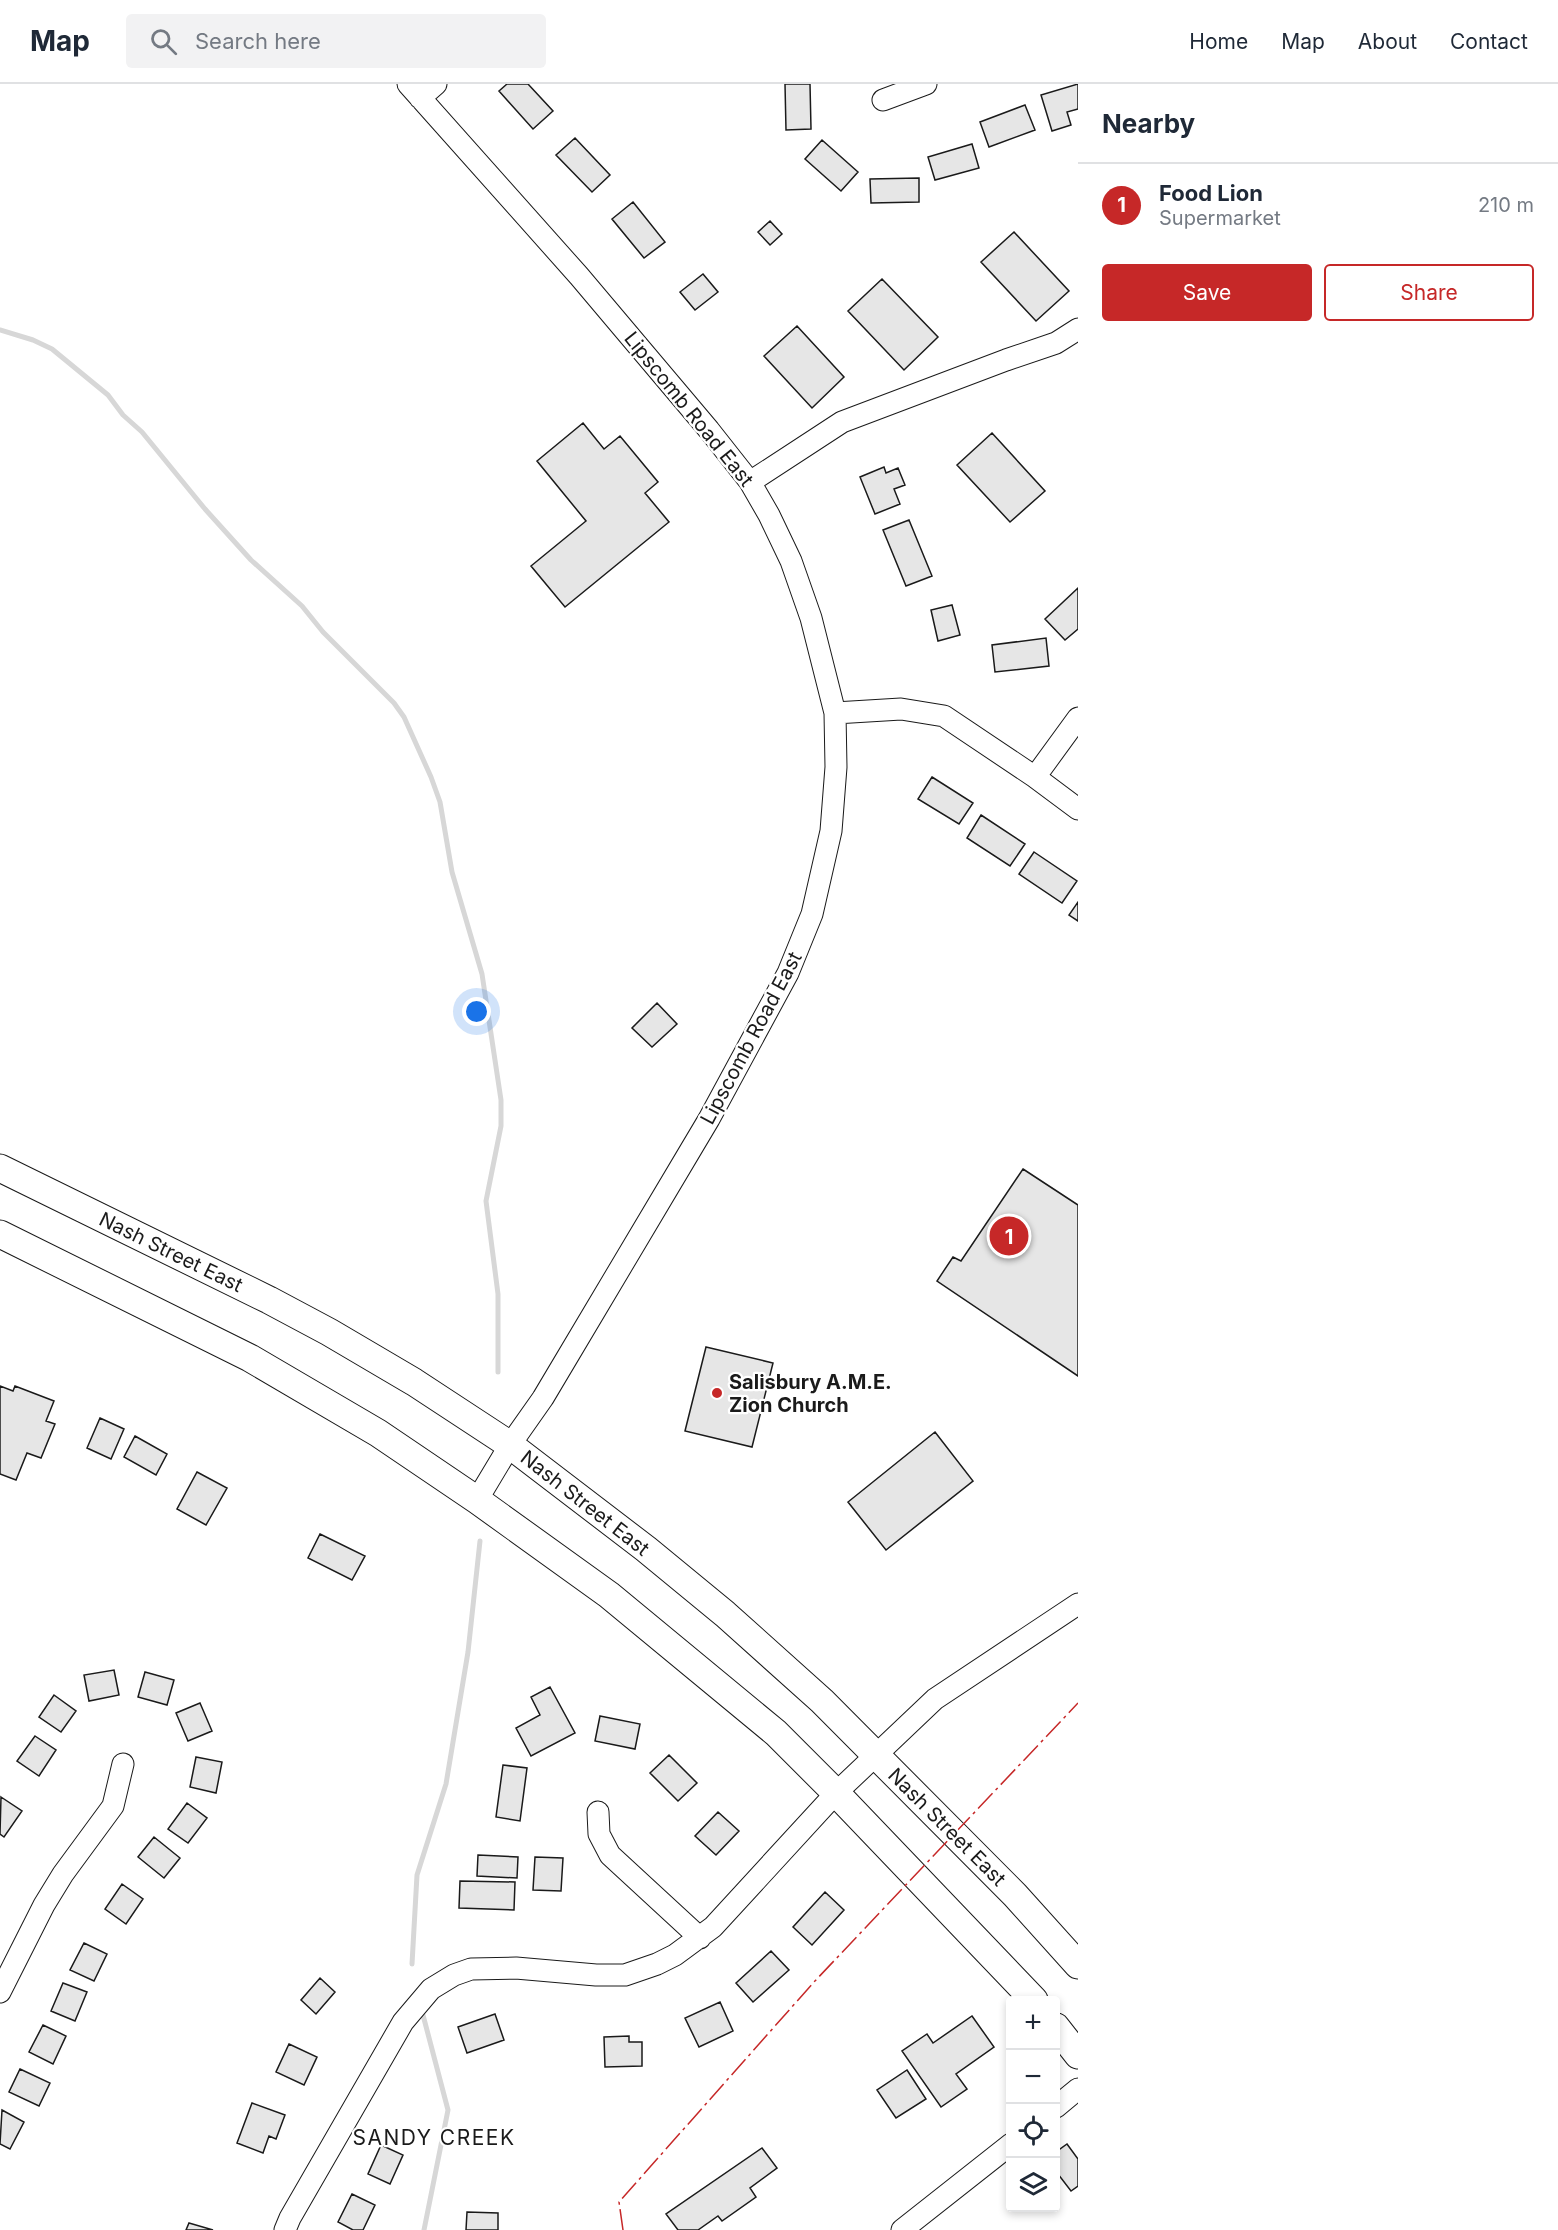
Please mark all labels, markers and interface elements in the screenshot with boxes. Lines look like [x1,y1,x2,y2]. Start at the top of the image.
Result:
search box [126,14,546,68]
text: Map [30,24,90,58]
icon: search [147,25,180,58]
text: Search here [195,28,321,54]
text: Home [1189,29,1248,54]
text: Map [1281,29,1325,54]
text: About [1358,29,1417,54]
text: Contact [1450,29,1528,54]
text: Nearby [1102,108,1195,139]
text: Food Lion [1159,180,1263,206]
text: 1 [1117,193,1126,217]
text: 210 m [1478,193,1534,217]
text: Supermarket [1159,206,1281,230]
button: Save [1102,264,1312,321]
button: Share [1324,264,1534,321]
street label: Lipscomb Road East [619,327,759,492]
street label: Lipscomb Road East [695,947,807,1128]
your location [462,997,491,1026]
street label: Nash Street East [95,1207,247,1297]
pin: 1 [990,1214,1028,1258]
place label: Salisbury A.M.E. Zion Church [729,1370,892,1417]
marker: Salisbury A.M.E. Zion Church [710,1386,724,1400]
street label: Nash Street East [516,1445,654,1561]
street label: Nash Street East [883,1763,1011,1891]
map controls [1006,1996,1060,2212]
button: + [1006,1996,1060,2050]
button: − [1006,2050,1060,2104]
button: locate [1006,2104,1060,2158]
district label: SANDY CREEK [352,2125,516,2150]
button: layers [1006,2158,1060,2212]

